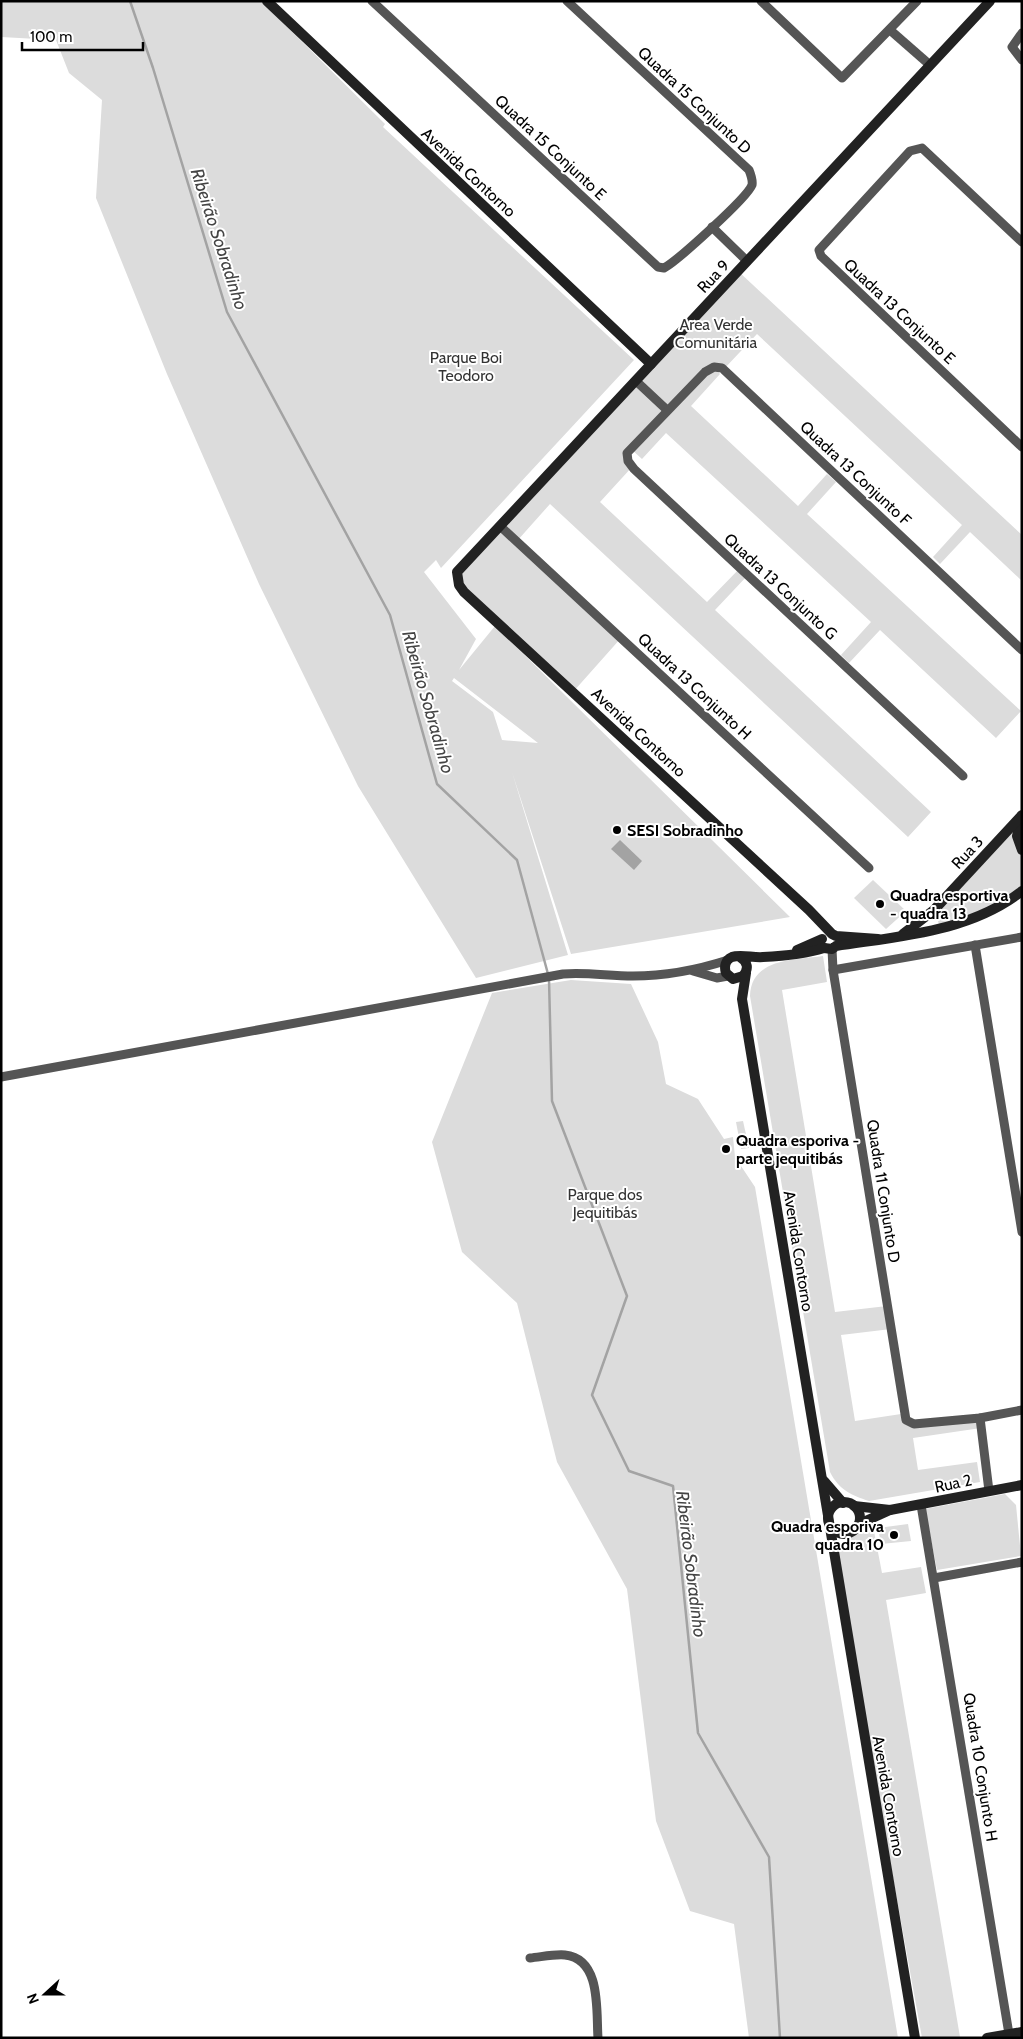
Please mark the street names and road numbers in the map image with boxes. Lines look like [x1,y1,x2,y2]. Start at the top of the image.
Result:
street label: Quadra 15 Conjunto D [634,43,755,158]
street label: Quadra 15 Conjunto E [491,91,610,204]
street label: Avenida Contorno [418,124,520,221]
street label: Quadra 13 Conjunto E [840,255,959,368]
street label: Rua 9 [693,256,733,297]
street label: Quadra 13 Conjunto F [796,417,916,530]
street label: Quadra 13 Conjunto G [720,529,841,644]
street label: Quadra 13 Conjunto H [634,629,755,744]
street label: Avenida Contorno [588,684,690,781]
street label: Rua 3 [948,832,987,873]
street label: Quadra 11 Conjunto D [863,1118,904,1264]
street label: Avenida Contorno [780,1189,817,1313]
street label: Rua 2 [933,1470,973,1497]
street label: Quadra 10 Conjunto H [959,1691,1002,1843]
street label: Avenida Contorno [869,1734,908,1858]

